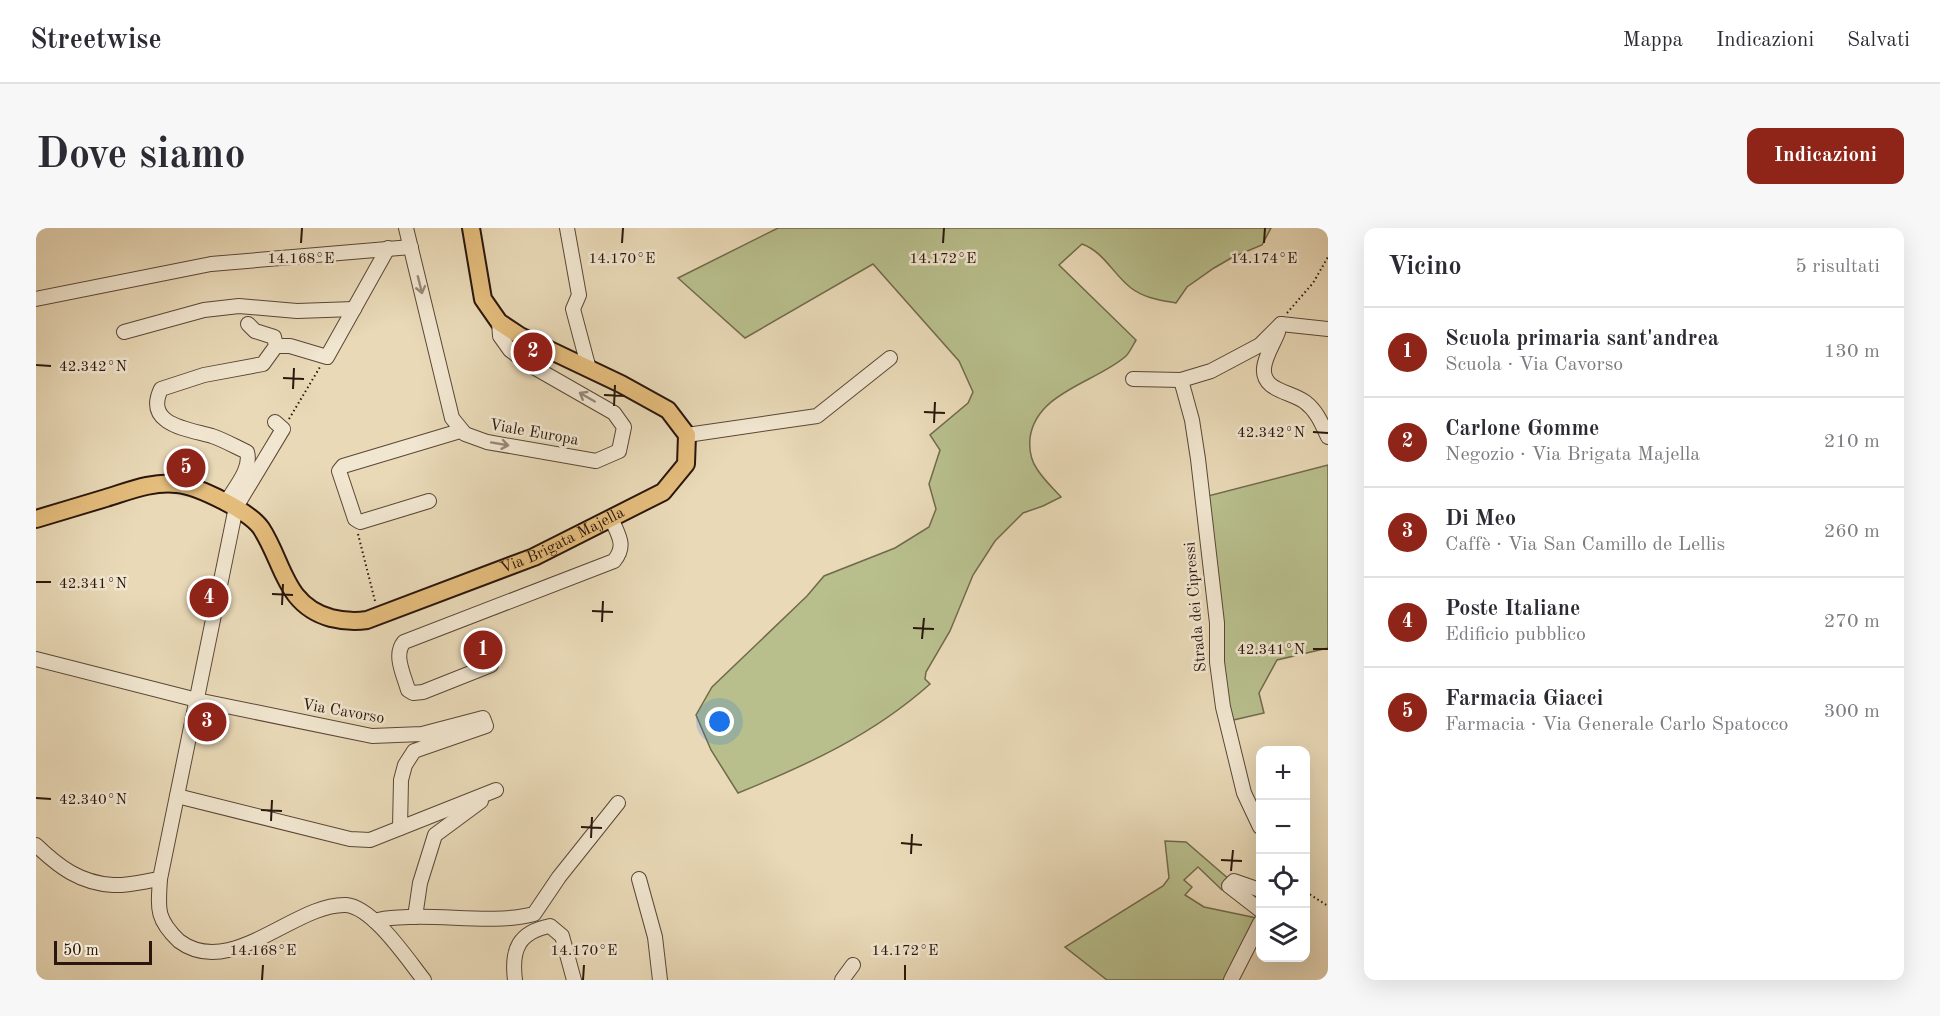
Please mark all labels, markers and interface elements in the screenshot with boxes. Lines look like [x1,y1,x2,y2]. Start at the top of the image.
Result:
text: Streetwise [30,27,162,55]
text: Mappa [1623,30,1683,51]
text: Indicazioni [1716,30,1814,51]
text: Salvati [1847,30,1910,51]
button: Indicazioni [1747,128,1904,184]
text: Dove siamo [36,135,246,177]
text: 14.168°E [268,252,334,267]
text: 14.170°E [589,252,655,267]
text: 14.172°E [910,252,976,267]
text: 14.174°E [1231,252,1297,267]
text: Vicino [1388,254,1462,280]
text: 5 risultati [1795,257,1880,277]
one-way arrow [414,275,426,294]
text: Scuola primaria sant'andrea [1445,328,1719,350]
pin: 2 [514,330,552,374]
text: 1 [1402,342,1413,362]
text: 130 m [1824,342,1880,362]
text: Scuola · Via Cavorso [1445,355,1623,375]
text: 42.342°N [59,360,127,375]
one-way arrow [579,391,596,403]
street label: Viale Europa [488,417,580,449]
text: Carlone Gomme [1445,418,1599,440]
text: 42.342°N [1237,426,1305,441]
text: 2 [1402,432,1413,452]
text: 210 m [1824,432,1880,452]
one-way arrow [490,439,510,450]
text: Negozio · Via Brigata Majella [1445,445,1700,465]
pin: 5 [166,446,206,490]
street label: Via Brigata Majella [498,505,627,577]
text: Di Meo [1445,508,1516,530]
text: 3 [1402,522,1413,542]
text: 260 m [1824,522,1880,542]
text: Caffè · Via San Camillo de Lellis [1445,535,1725,555]
street label: Strada dei Cipressi [1182,541,1210,673]
pin: 4 [190,576,228,620]
text: 42.341°N [59,577,127,592]
text: Poste Italiane [1445,598,1580,620]
text: 4 [1402,612,1413,632]
text: 270 m [1824,612,1880,632]
text: Edificio pubblico [1445,625,1586,645]
pin: 1 [464,628,502,672]
text: 42.341°N [1237,643,1305,658]
text: Farmacia Giacci [1445,688,1603,710]
street label: Via Cavorso [300,697,386,727]
pin: 3 [188,700,226,744]
text: 5 [1402,702,1413,722]
text: 300 m [1824,702,1880,722]
your location [705,707,734,736]
text: Farmacia · Via Generale Carlo Spatocco [1445,715,1789,735]
map controls [1256,746,1310,962]
button: + [1256,746,1310,800]
text: 42.340°N [59,793,127,808]
button: − [1256,800,1310,854]
button: locate [1256,854,1310,908]
button: layers [1256,908,1310,962]
scale bar [54,938,152,966]
text: 50 m [63,943,99,959]
text: 14.168°E [230,944,296,959]
text: 14.170°E [551,944,617,959]
text: 14.172°E [872,944,938,959]

